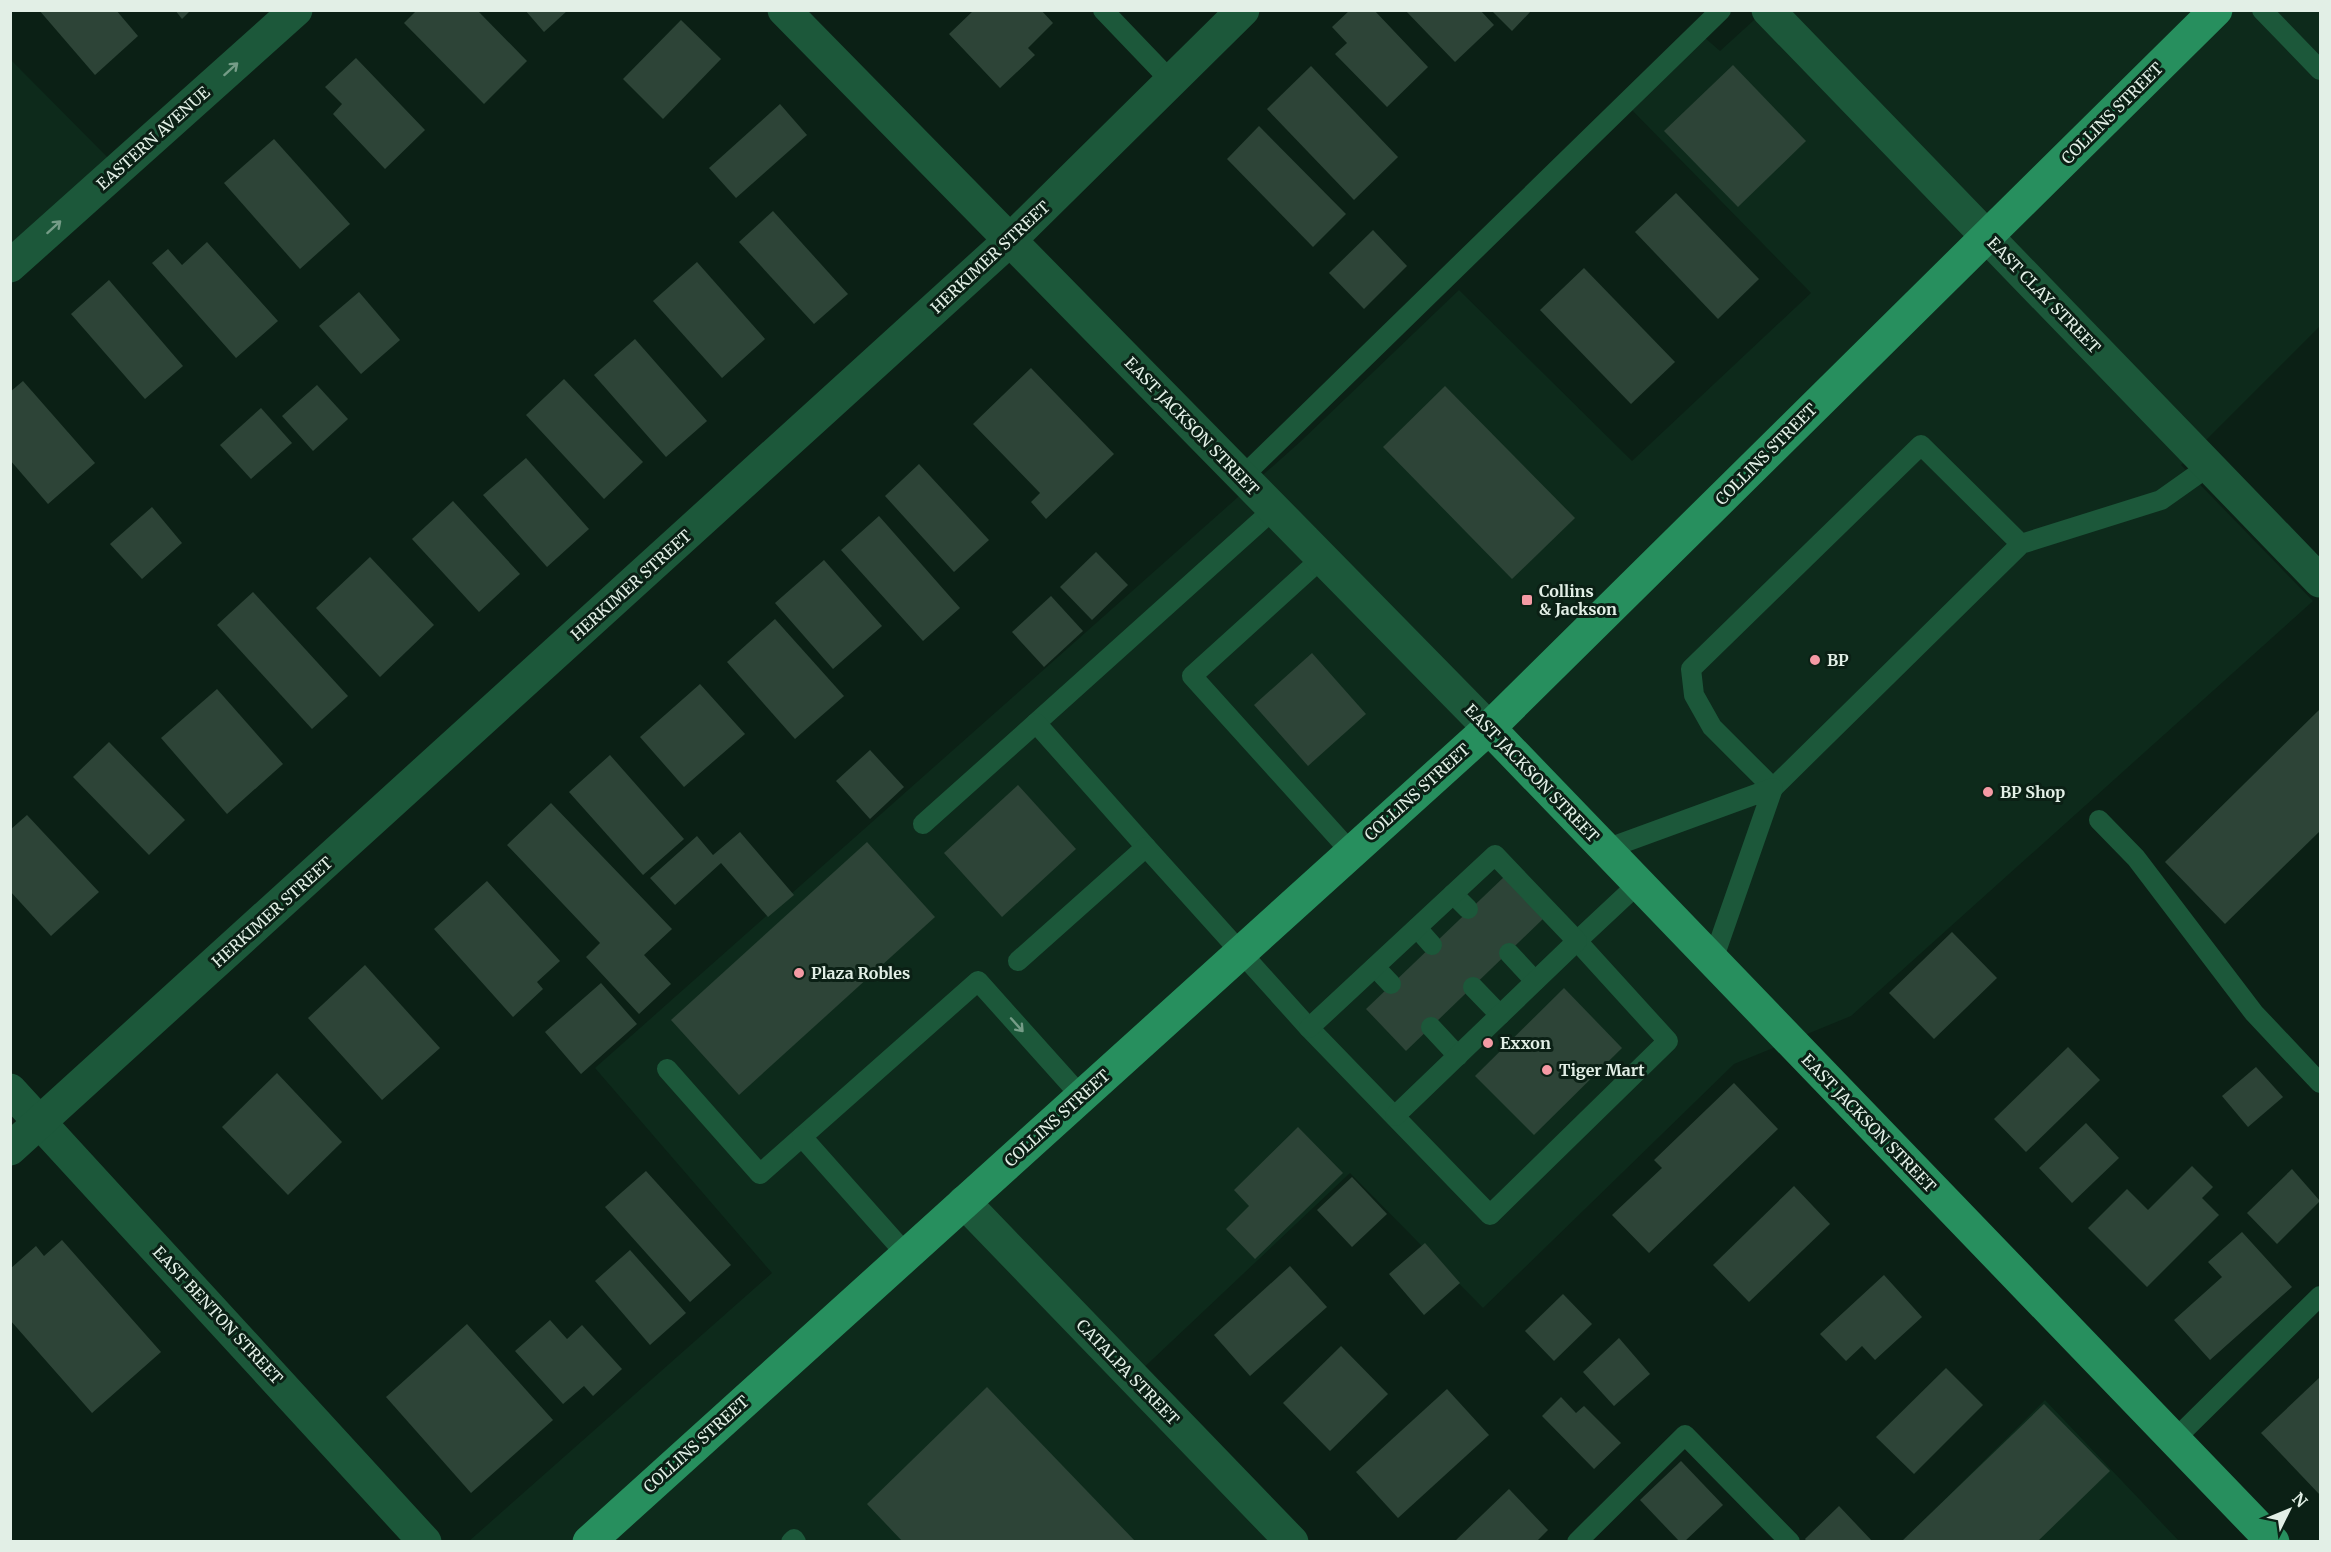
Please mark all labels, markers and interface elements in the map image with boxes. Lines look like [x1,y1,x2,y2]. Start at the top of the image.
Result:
street label: COLLINS STREET [2057,58,2167,168]
one-way arrow [223,62,238,76]
street label: EASTERN AVENUE [92,81,214,194]
street label: HERKIMER STREET [926,197,1054,317]
one-way arrow [46,220,61,234]
street label: EAST CLAY STREET [1983,233,2105,357]
street label: EAST JACKSON STREET [1121,353,1263,499]
street label: COLLINS STREET [1711,399,1821,509]
street label: HERKIMER STREET [566,525,696,645]
place label: Collins & Jackson [1539,581,1617,619]
marker: Collins & Jackson [1520,593,1534,607]
place label: BP [1827,650,1849,670]
marker: BP [1808,653,1822,667]
street label: EAST JACKSON STREET [1461,700,1603,846]
street label: COLLINS STREET [1360,739,1474,845]
place label: BP Shop [2000,782,2065,802]
marker: BP Shop [1981,785,1995,799]
street label: HERKIMER STREET [207,852,337,972]
place label: Plaza Robles [811,963,910,983]
marker: Plaza Robles [792,966,806,980]
one-way arrow [1010,1017,1024,1032]
place label: Exxon [1500,1033,1551,1053]
marker: Exxon [1481,1036,1495,1050]
street label: EAST JACKSON STREET [1798,1050,1940,1196]
place label: Tiger Mart [1559,1060,1645,1080]
marker: Tiger Mart [1540,1063,1554,1077]
street label: COLLINS STREET [1000,1065,1114,1171]
street label: EAST BENTON STREET [149,1242,287,1388]
street label: CATALPA STREET [1072,1315,1184,1429]
street label: COLLINS STREET [639,1391,753,1497]
north arrow [2259,1480,2319,1540]
text: N [2288,1488,2312,1511]

